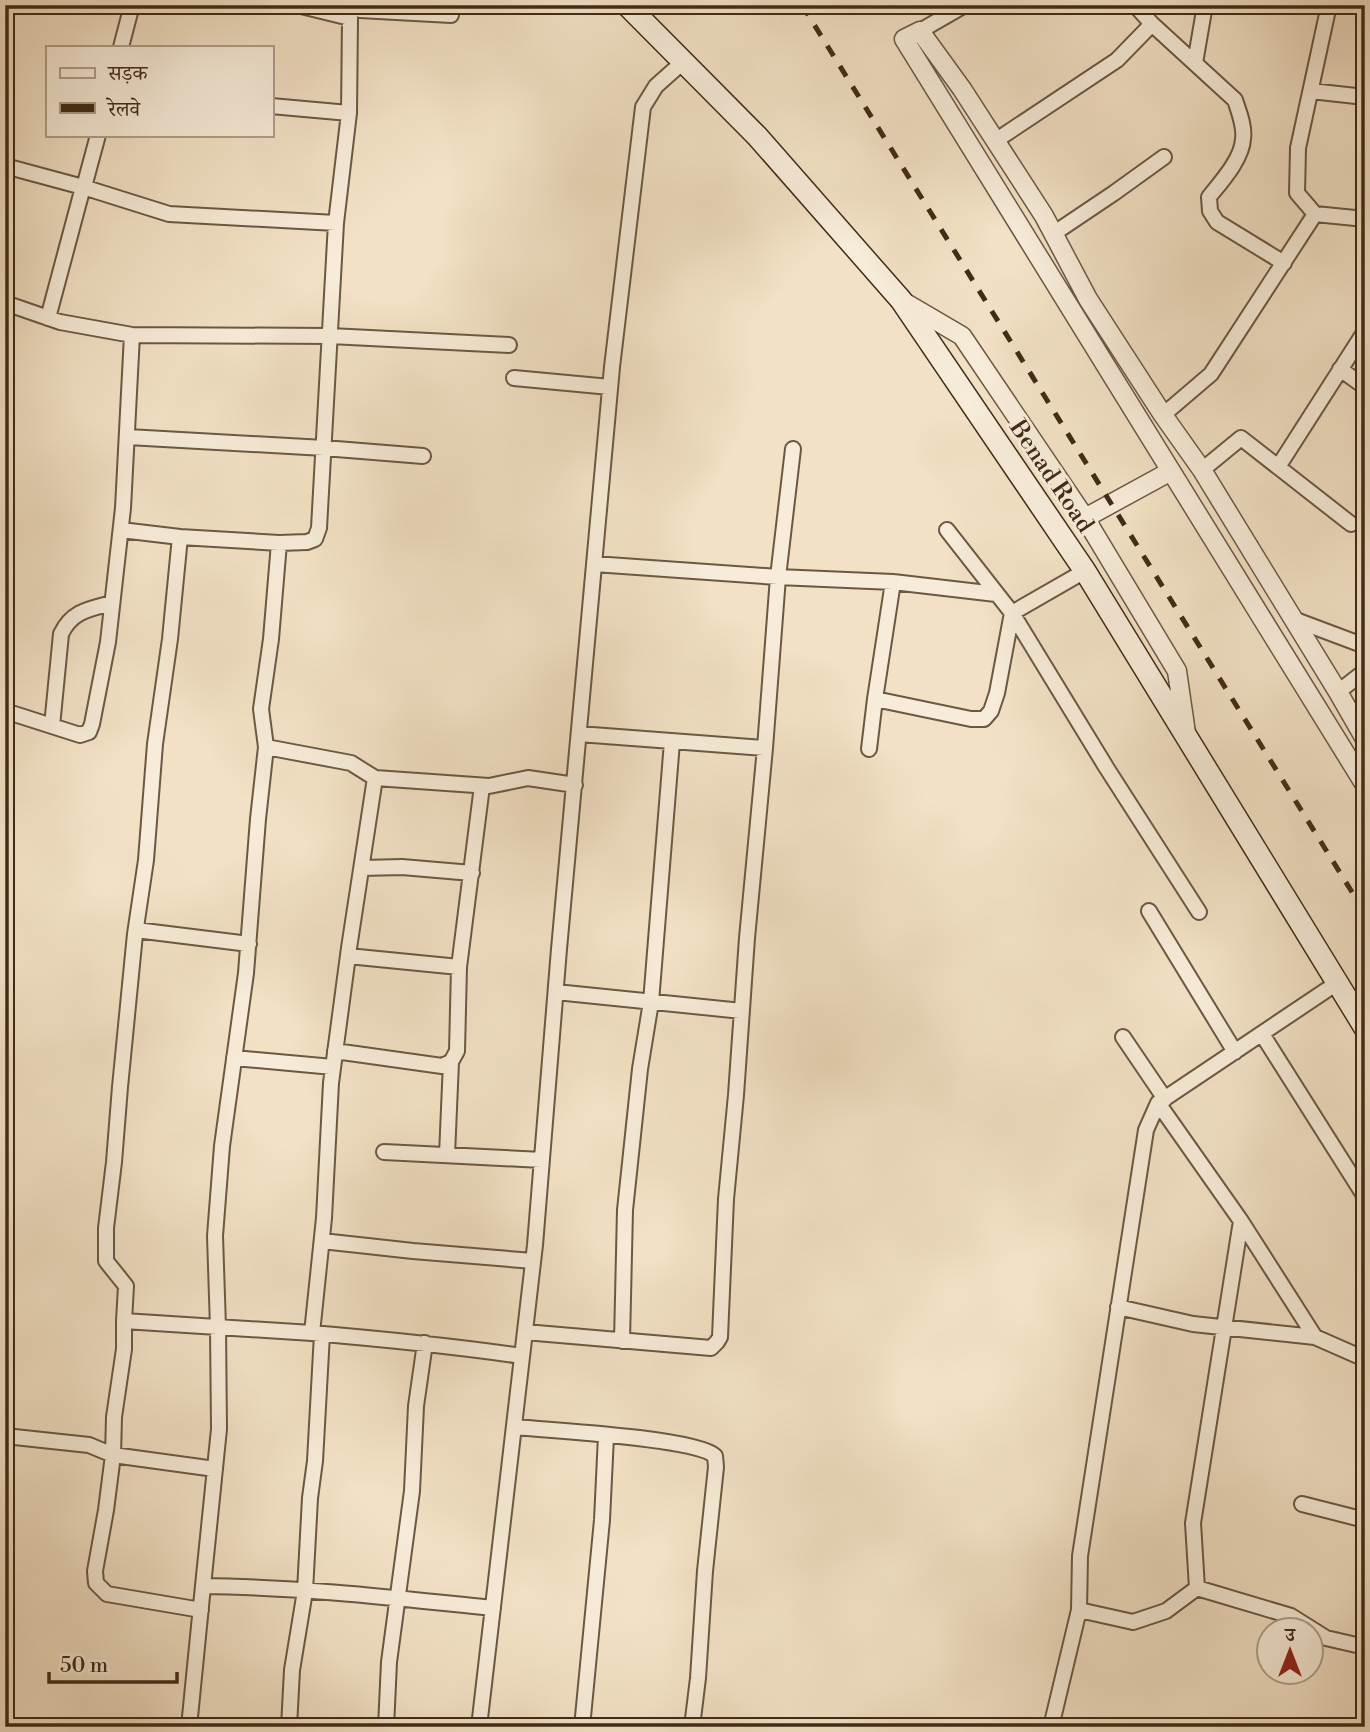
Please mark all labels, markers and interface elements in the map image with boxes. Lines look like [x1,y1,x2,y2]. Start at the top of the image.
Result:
legend [46,46,273,136]
text: सड़क [107,61,148,87]
text: रेलवे [105,97,142,123]
street label: Benad Road [1002,414,1100,539]
north arrow [1254,1616,1324,1686]
text: उ [1283,1623,1296,1647]
scale bar [49,1641,177,1685]
text: 50 m [60,1653,108,1679]

